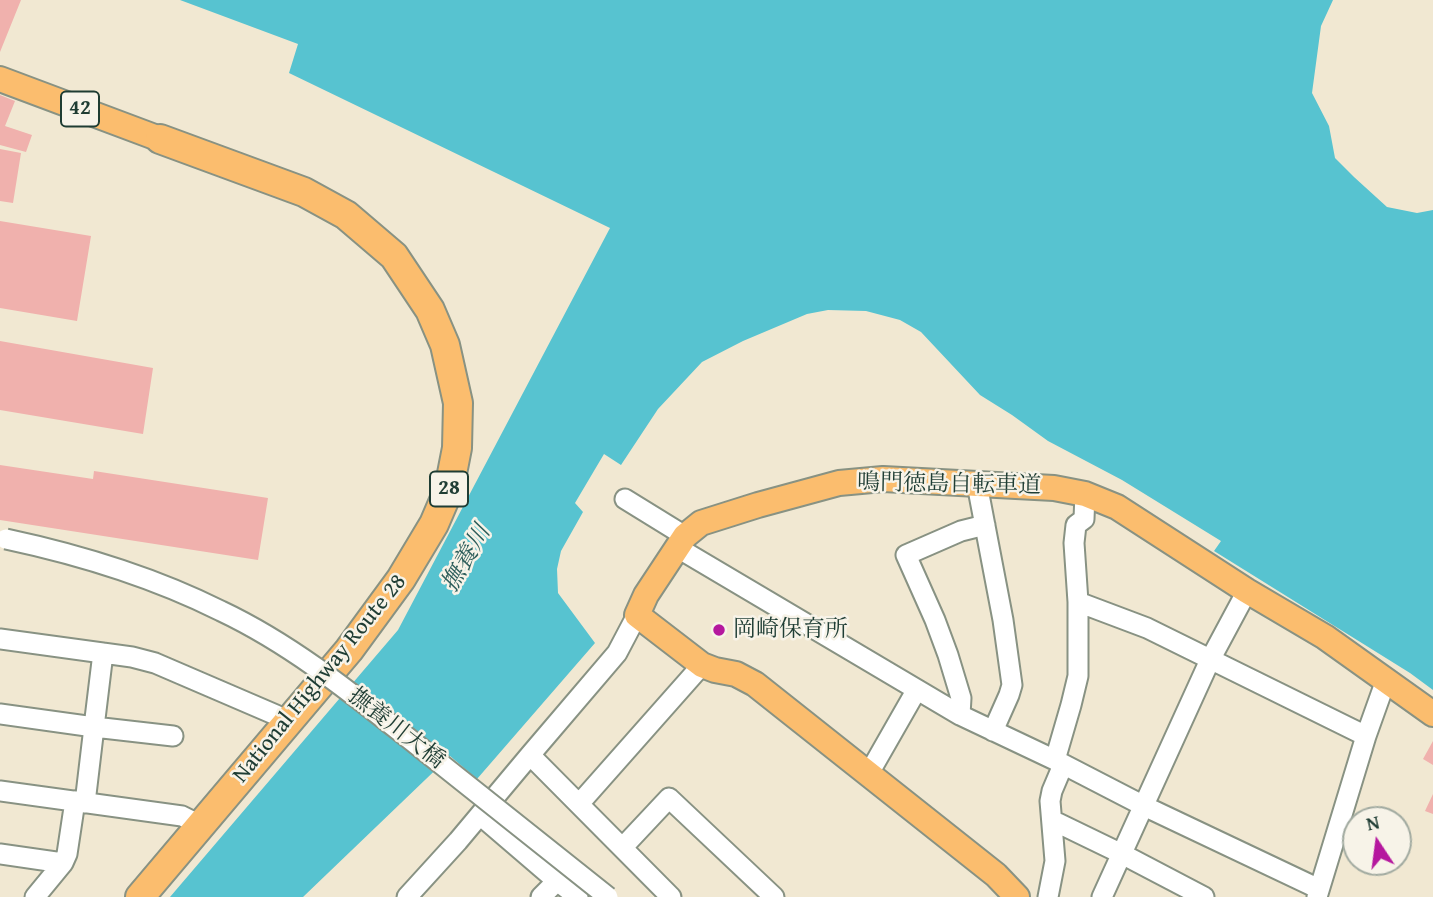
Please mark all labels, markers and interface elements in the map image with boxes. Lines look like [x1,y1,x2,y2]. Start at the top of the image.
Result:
road number: 42 [61,92,99,126]
street label: 鳴門徳島自転車道 [857,470,1041,500]
road number: 28 [430,472,468,506]
water label: 撫養川 [437,521,497,597]
street label: National Highway Route 28 [227,569,413,789]
place label: 岡崎保育所 [733,616,848,644]
marker: 岡崎保育所 [711,622,727,638]
street label: 撫養川大橋 [342,683,450,775]
north arrow [1342,806,1412,876]
text: N [1363,807,1382,838]

